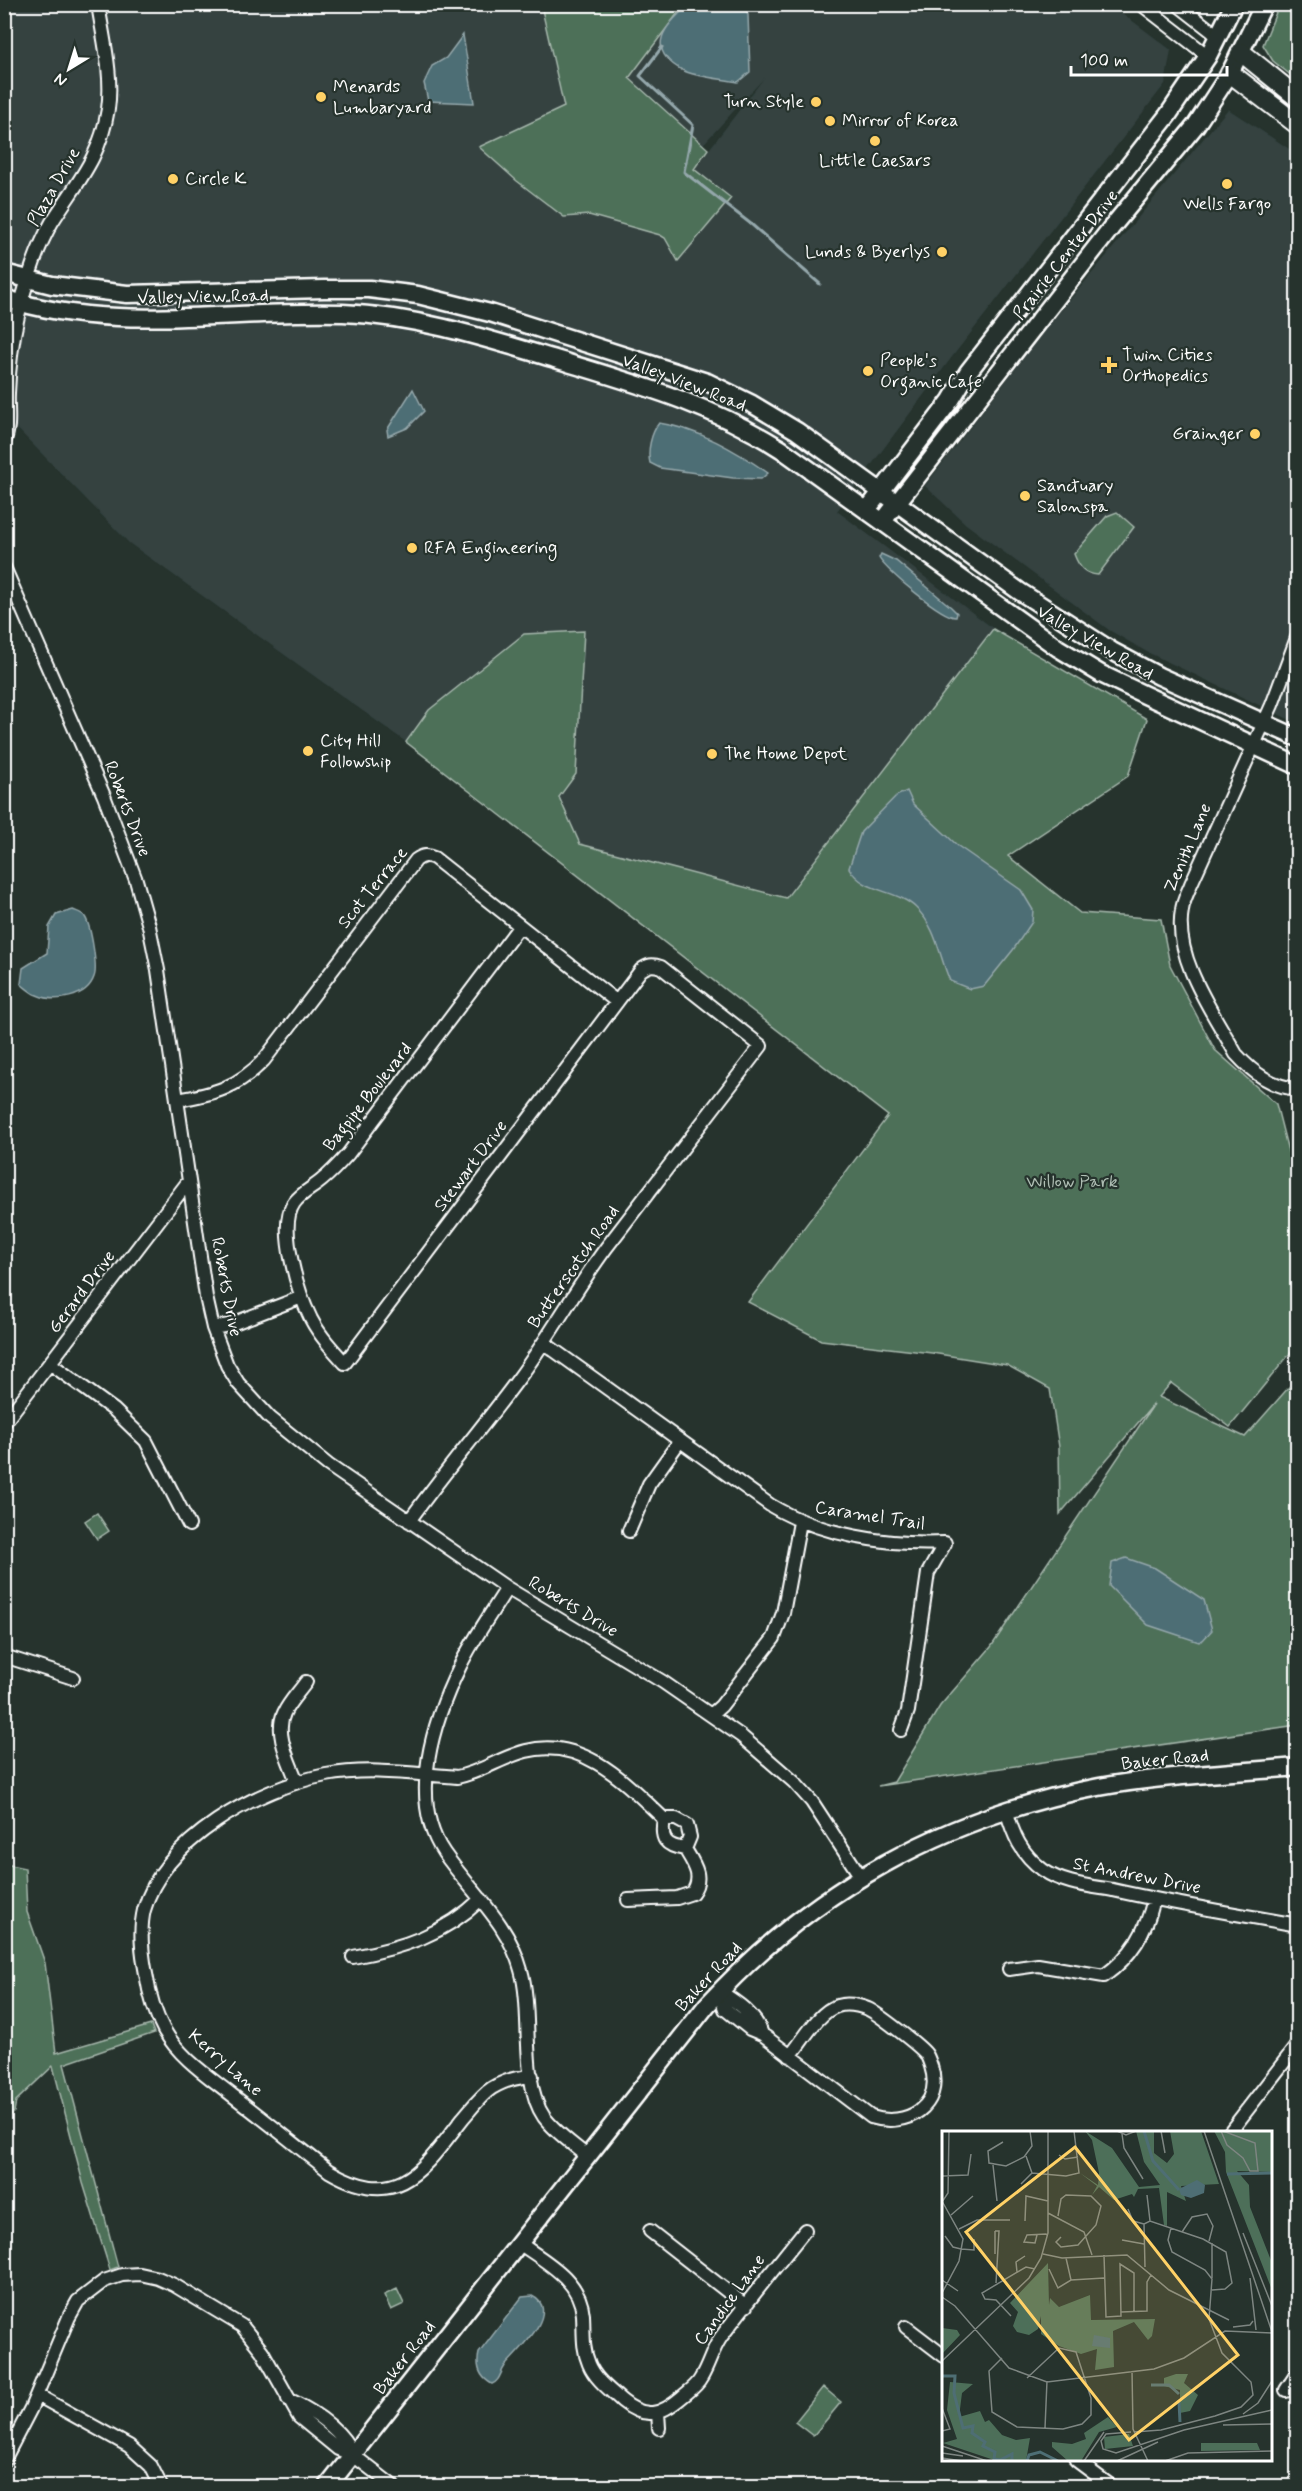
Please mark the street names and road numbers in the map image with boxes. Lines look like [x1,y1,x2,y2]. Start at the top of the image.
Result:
street label: Plaza Drive [22,143,86,231]
street label: Prairie Center Drive [1008,185,1124,325]
street label: Valley View Road [137,284,269,310]
street label: Valley View Road [618,348,750,418]
street label: Valley View Road [1032,600,1158,686]
street label: Roberts Drive [98,758,156,860]
street label: Zenith Lane [1158,800,1218,896]
street label: Scot Terrace [333,842,414,934]
street label: Bagpipe Boulevard [318,1038,420,1158]
street label: Stewart Drive [429,1115,513,1217]
street label: Butterscotch Road [523,1201,625,1333]
street label: Roberts Drive [205,1235,247,1339]
street label: Gerard Drive [43,1246,121,1338]
street label: Caramel Trail [813,1495,927,1537]
street label: Roberts Drive [524,1571,622,1643]
street label: Baker Road [1120,1743,1210,1777]
street label: St Andrew Drive [1071,1852,1203,1900]
street label: Baker Road [670,1937,748,2017]
street label: Kerry Lane [183,2024,267,2102]
street label: Candice Lane [689,2250,771,2350]
street label: Baker Road [368,2316,442,2400]

